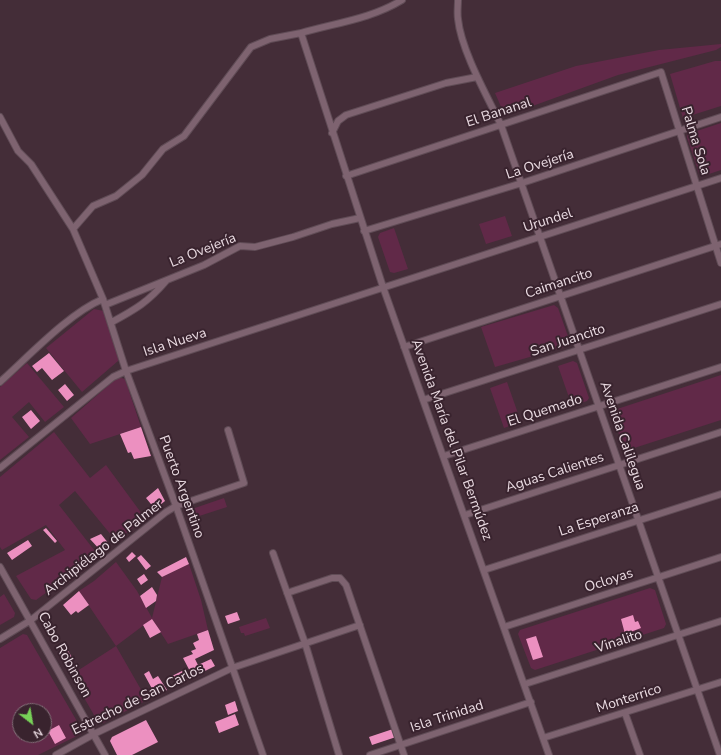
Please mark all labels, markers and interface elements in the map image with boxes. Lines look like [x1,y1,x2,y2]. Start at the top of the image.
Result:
street label: El Bananal [464,95,534,131]
street label: Palma Sola [677,105,713,177]
street label: La Ovejería [504,146,576,184]
street label: Urundel [521,205,575,237]
street label: La Ovejería [167,230,239,272]
street label: Caimancito [523,265,595,303]
street label: San Juancito [528,321,608,361]
street label: Isla Nueva [141,325,209,361]
street label: Avenida María del Pilar Bermúdez [407,337,495,543]
street label: Avenida Calilegua [596,379,648,493]
street label: El Quemado [506,391,584,431]
street label: Puerto Argentino [155,433,207,541]
street label: Aguas Calientes [504,449,606,497]
street label: Archipiélago de Palmer [41,496,167,600]
street label: La Esperanza [557,499,641,541]
street label: Ocloyas [583,565,635,597]
street label: Cabo Robinson [34,609,94,701]
street label: Vinalito [593,627,645,657]
street label: Estrecho de San Carlos [69,661,207,739]
street label: Monterrico [594,681,664,717]
street label: Isla Trinidad [408,697,486,737]
north arrow [12,703,52,743]
text: N [31,724,45,741]

